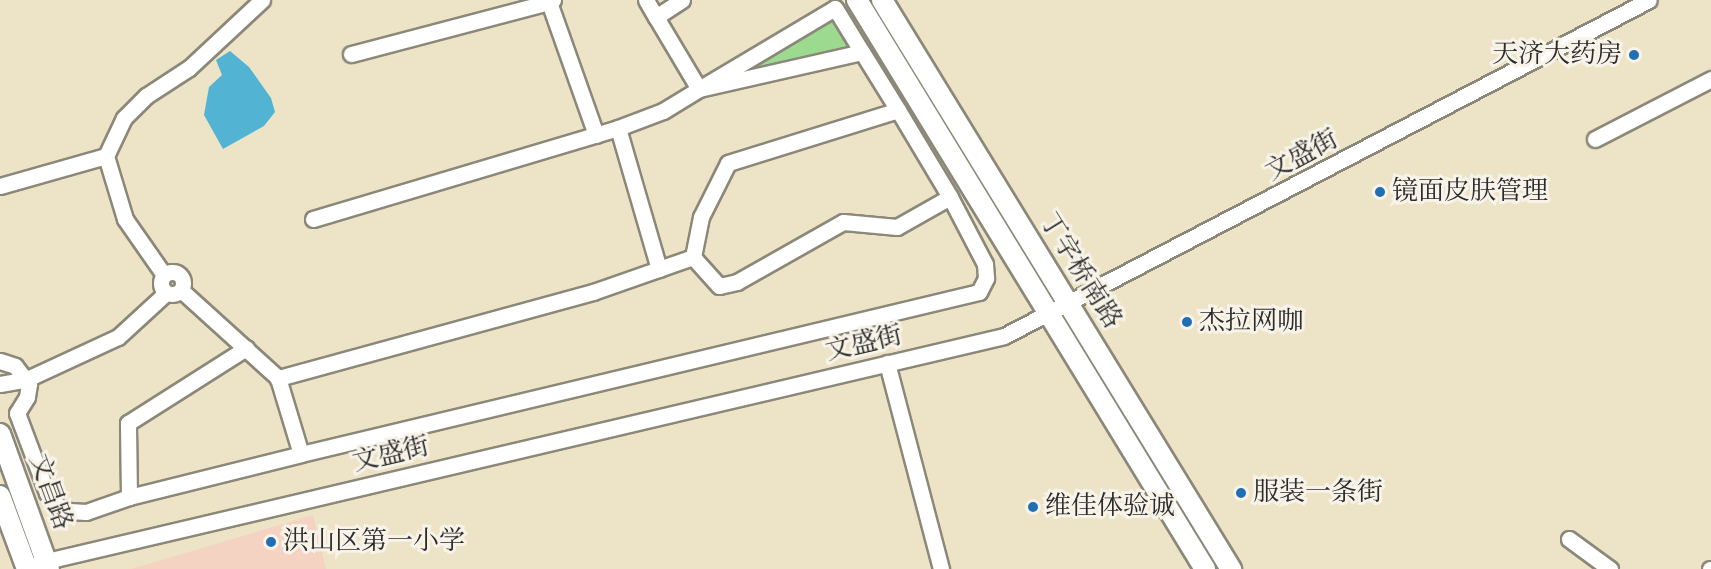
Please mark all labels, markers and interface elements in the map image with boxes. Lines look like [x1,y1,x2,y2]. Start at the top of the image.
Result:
place label: 天济大药房 [1492,39,1622,71]
marker: 天济大药房 [1627,48,1641,62]
street label: 文盛街 [1260,124,1344,188]
place label: 镜面皮肤管理 [1392,176,1548,208]
marker: 镜面皮肤管理 [1373,185,1387,199]
street label: 丁字桥南路 [1032,208,1128,334]
place label: 杰拉网咖 [1199,306,1303,338]
marker: 杰拉网咖 [1180,315,1194,329]
street label: 文盛街 [822,320,906,368]
street label: 文盛街 [349,431,433,479]
street label: 文昌路 [22,450,78,534]
place label: 服装一条街 [1253,477,1383,509]
marker: 服装一条街 [1234,486,1248,500]
place label: 维佳体验诚 [1045,491,1175,523]
marker: 维佳体验诚 [1026,500,1040,514]
place label: 洪山区第一小学 [283,526,465,558]
marker: 洪山区第一小学 [264,535,278,549]

